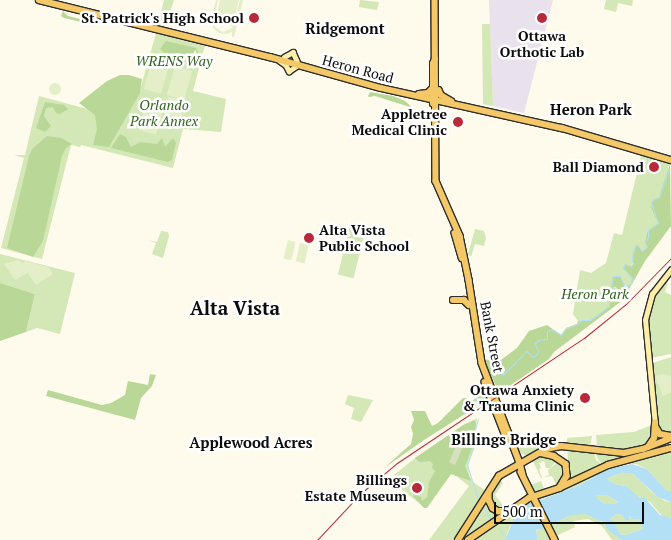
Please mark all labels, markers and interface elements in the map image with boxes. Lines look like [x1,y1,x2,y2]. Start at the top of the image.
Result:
place label: St. Patrick's High School [81,10,244,26]
marker: Ottawa Orthotic Lab [535,11,549,25]
marker: St. Patrick's High School [248,12,260,24]
district label: Ridgemont [305,20,385,38]
place label: Ottawa Orthotic Lab [500,28,584,60]
street label: Heron Road [320,51,396,87]
park label: WRENS Way [136,53,212,69]
park label: Orlando Park Annex [130,97,198,130]
district label: Heron Park [550,101,632,119]
place label: Appletree Medical Clinic [352,106,447,138]
marker: Appletree Medical Clinic [451,115,465,129]
place label: Ball Diamond [553,159,644,175]
marker: Ball Diamond [648,161,660,173]
place label: Alta Vista Public School [319,222,409,254]
marker: Alta Vista Public School [303,232,315,244]
park label: Heron Park [561,286,629,302]
district label: Alta Vista [190,297,280,319]
street label: Bank Street [477,300,507,374]
place label: Ottawa Anxiety & Trauma Clinic [463,382,574,414]
marker: Ottawa Anxiety & Trauma Clinic [578,391,592,405]
district label: Billings Bridge [451,431,557,449]
district label: Applewood Acres [189,434,313,452]
place label: Billings Estate Museum [305,472,407,504]
marker: Billings Estate Museum [411,482,423,494]
scale bar [496,492,646,524]
text: 500 m [502,501,543,521]

